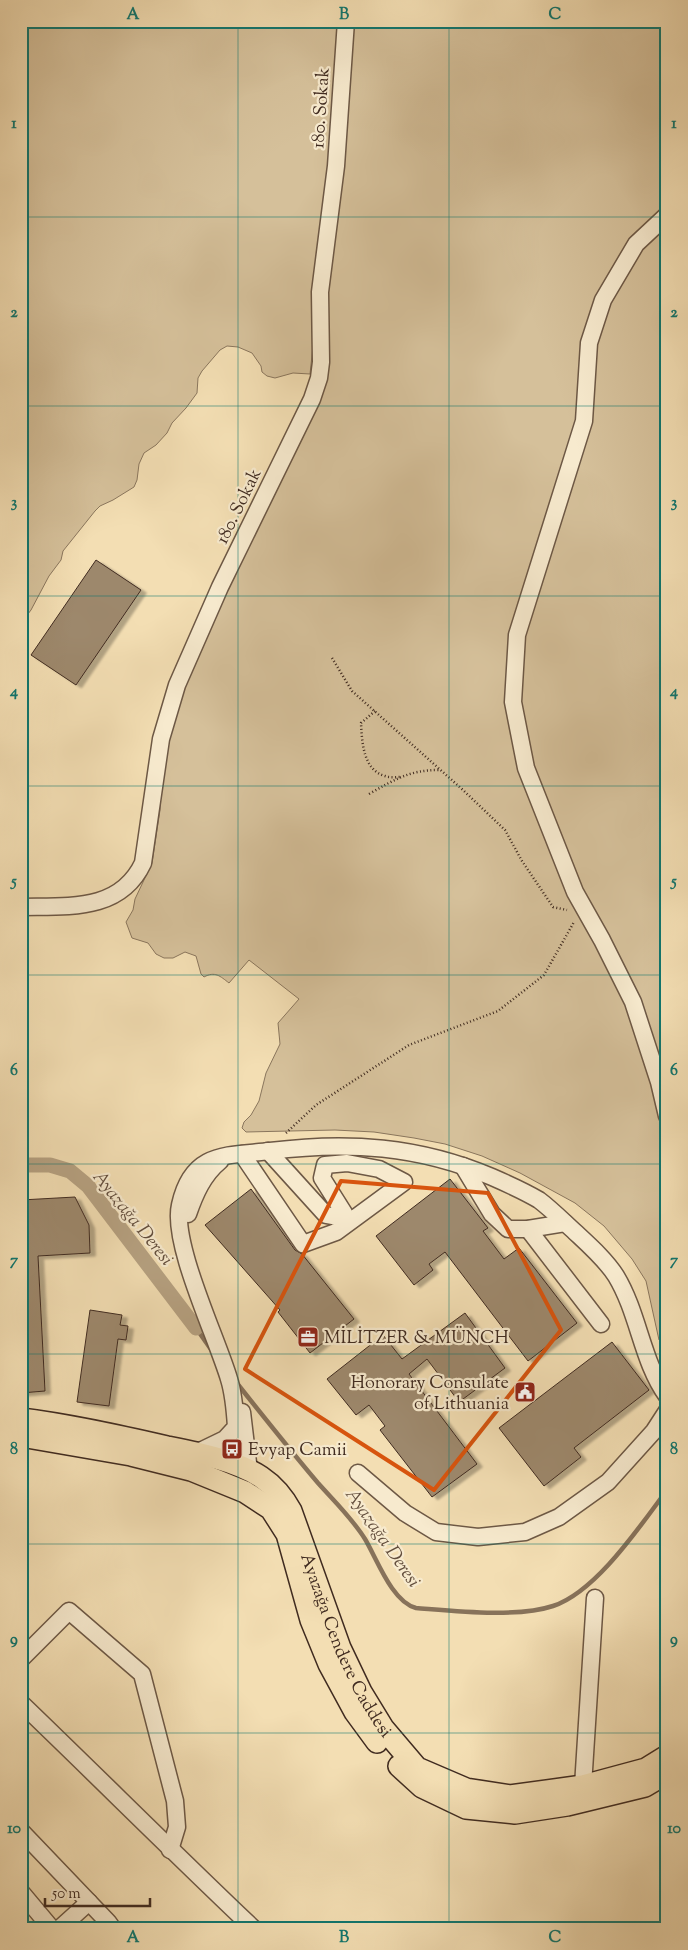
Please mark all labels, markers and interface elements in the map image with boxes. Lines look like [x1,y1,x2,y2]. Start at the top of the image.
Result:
text: A [127,4,140,27]
text: B [339,4,349,27]
text: C [549,4,562,27]
street label: 180. Sokak [306,67,338,149]
text: 1 [11,113,17,136]
text: 1 [671,113,677,136]
text: 2 [10,302,18,325]
text: 2 [670,302,678,325]
street label: 180. Sokak [210,465,269,549]
text: 3 [11,492,18,515]
text: 3 [671,492,678,515]
text: 4 [9,681,18,704]
text: 4 [669,681,678,704]
text: 5 [9,871,17,894]
text: 5 [669,871,677,894]
text: 6 [10,1060,18,1083]
text: 6 [670,1060,678,1083]
water label: Ayazağa Deresi [85,1165,179,1272]
text: 7 [10,1250,19,1273]
text: 7 [670,1250,679,1273]
office icon: MİLİTZER & MÜNCH [296,1325,320,1349]
place label: MİLİTZER & MÜNCH [324,1326,509,1352]
place label: Honorary Consulate of Lithuania [351,1371,509,1418]
public building icon: Honorary Consulate of Lithuania [513,1380,537,1404]
bus stop icon: Evyap Camii [220,1437,244,1461]
place label: Evyap Camii [248,1438,347,1464]
text: 8 [10,1439,18,1462]
text: 8 [670,1439,678,1462]
water label: Ayazağa Deresi [338,1483,426,1594]
street label: Ayazağa Cendere Caddesi [292,1550,397,1744]
text: 9 [10,1629,18,1652]
text: 9 [670,1629,678,1652]
text: 10 [7,1818,21,1841]
text: 10 [667,1818,681,1841]
scale bar [45,1875,150,1907]
text: 50 m [51,1884,81,1905]
text: A [127,1927,140,1950]
text: B [339,1927,349,1950]
text: C [549,1927,562,1950]

